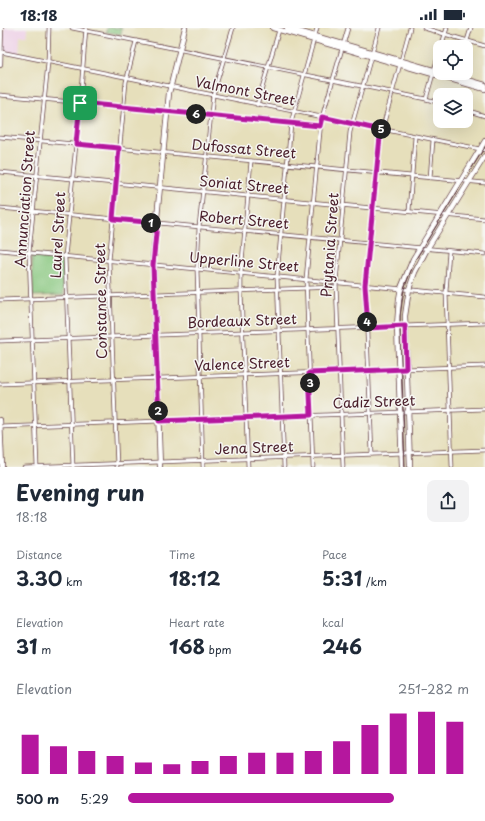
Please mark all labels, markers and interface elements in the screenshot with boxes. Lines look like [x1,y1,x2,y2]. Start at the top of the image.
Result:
text: 18:18 [20,3,58,26]
map controls [433,40,473,128]
button: locate [433,40,473,80]
street label: Valmont Street [193,71,297,111]
pin [63,86,97,120]
button: layers [433,88,473,128]
icon: arrive [69,92,91,114]
pin: 6 [186,104,206,124]
text: 6 [192,105,200,122]
pin: 5 [371,119,391,139]
text: 5 [377,120,385,137]
street label: Annunciation Street [9,129,40,268]
street label: Dufossat Street [191,133,297,164]
street label: Soniat Street [199,170,290,199]
street label: Laurel Street [45,191,70,279]
street label: Prytania Street [315,192,344,298]
street label: Robert Street [198,205,290,234]
pin: 1 [141,213,161,233]
text: 1 [148,214,154,231]
street label: Constance Street [89,243,112,359]
street label: Upperline Street [188,246,300,277]
street label: Bordeaux Street [187,308,297,333]
pin: 4 [357,312,377,332]
text: 4 [363,313,371,330]
street label: Valence Street [194,351,290,376]
pin: 3 [300,373,320,393]
text: 3 [306,374,314,391]
street label: Cadiz Street [332,390,416,413]
pin: 2 [148,401,168,421]
text: 2 [154,402,162,419]
street label: Jena Street [214,436,294,459]
text: Evening run [16,475,145,508]
button: share [427,480,469,522]
text: 18:18 [16,507,48,526]
text: Distance [16,546,62,563]
text: Time [169,546,195,563]
text: Pace [322,546,347,563]
text: 3.30 [16,563,62,593]
text: 18:12 [169,563,221,593]
text: 5:31 [322,563,362,593]
text: km [62,573,83,590]
text: /km [362,573,387,590]
text: Elevation [16,614,63,631]
text: Heart rate [169,614,225,631]
text: kcal [322,614,344,631]
text: 31 [16,631,38,661]
text: 168 [169,631,205,661]
text: 246 [322,631,362,661]
text: m [38,641,51,658]
text: bpm [205,641,232,658]
text: Elevation [16,679,72,698]
text: 251–282 m [398,679,469,698]
text: 500 m [16,789,59,808]
text: 5:29 [80,789,109,808]

